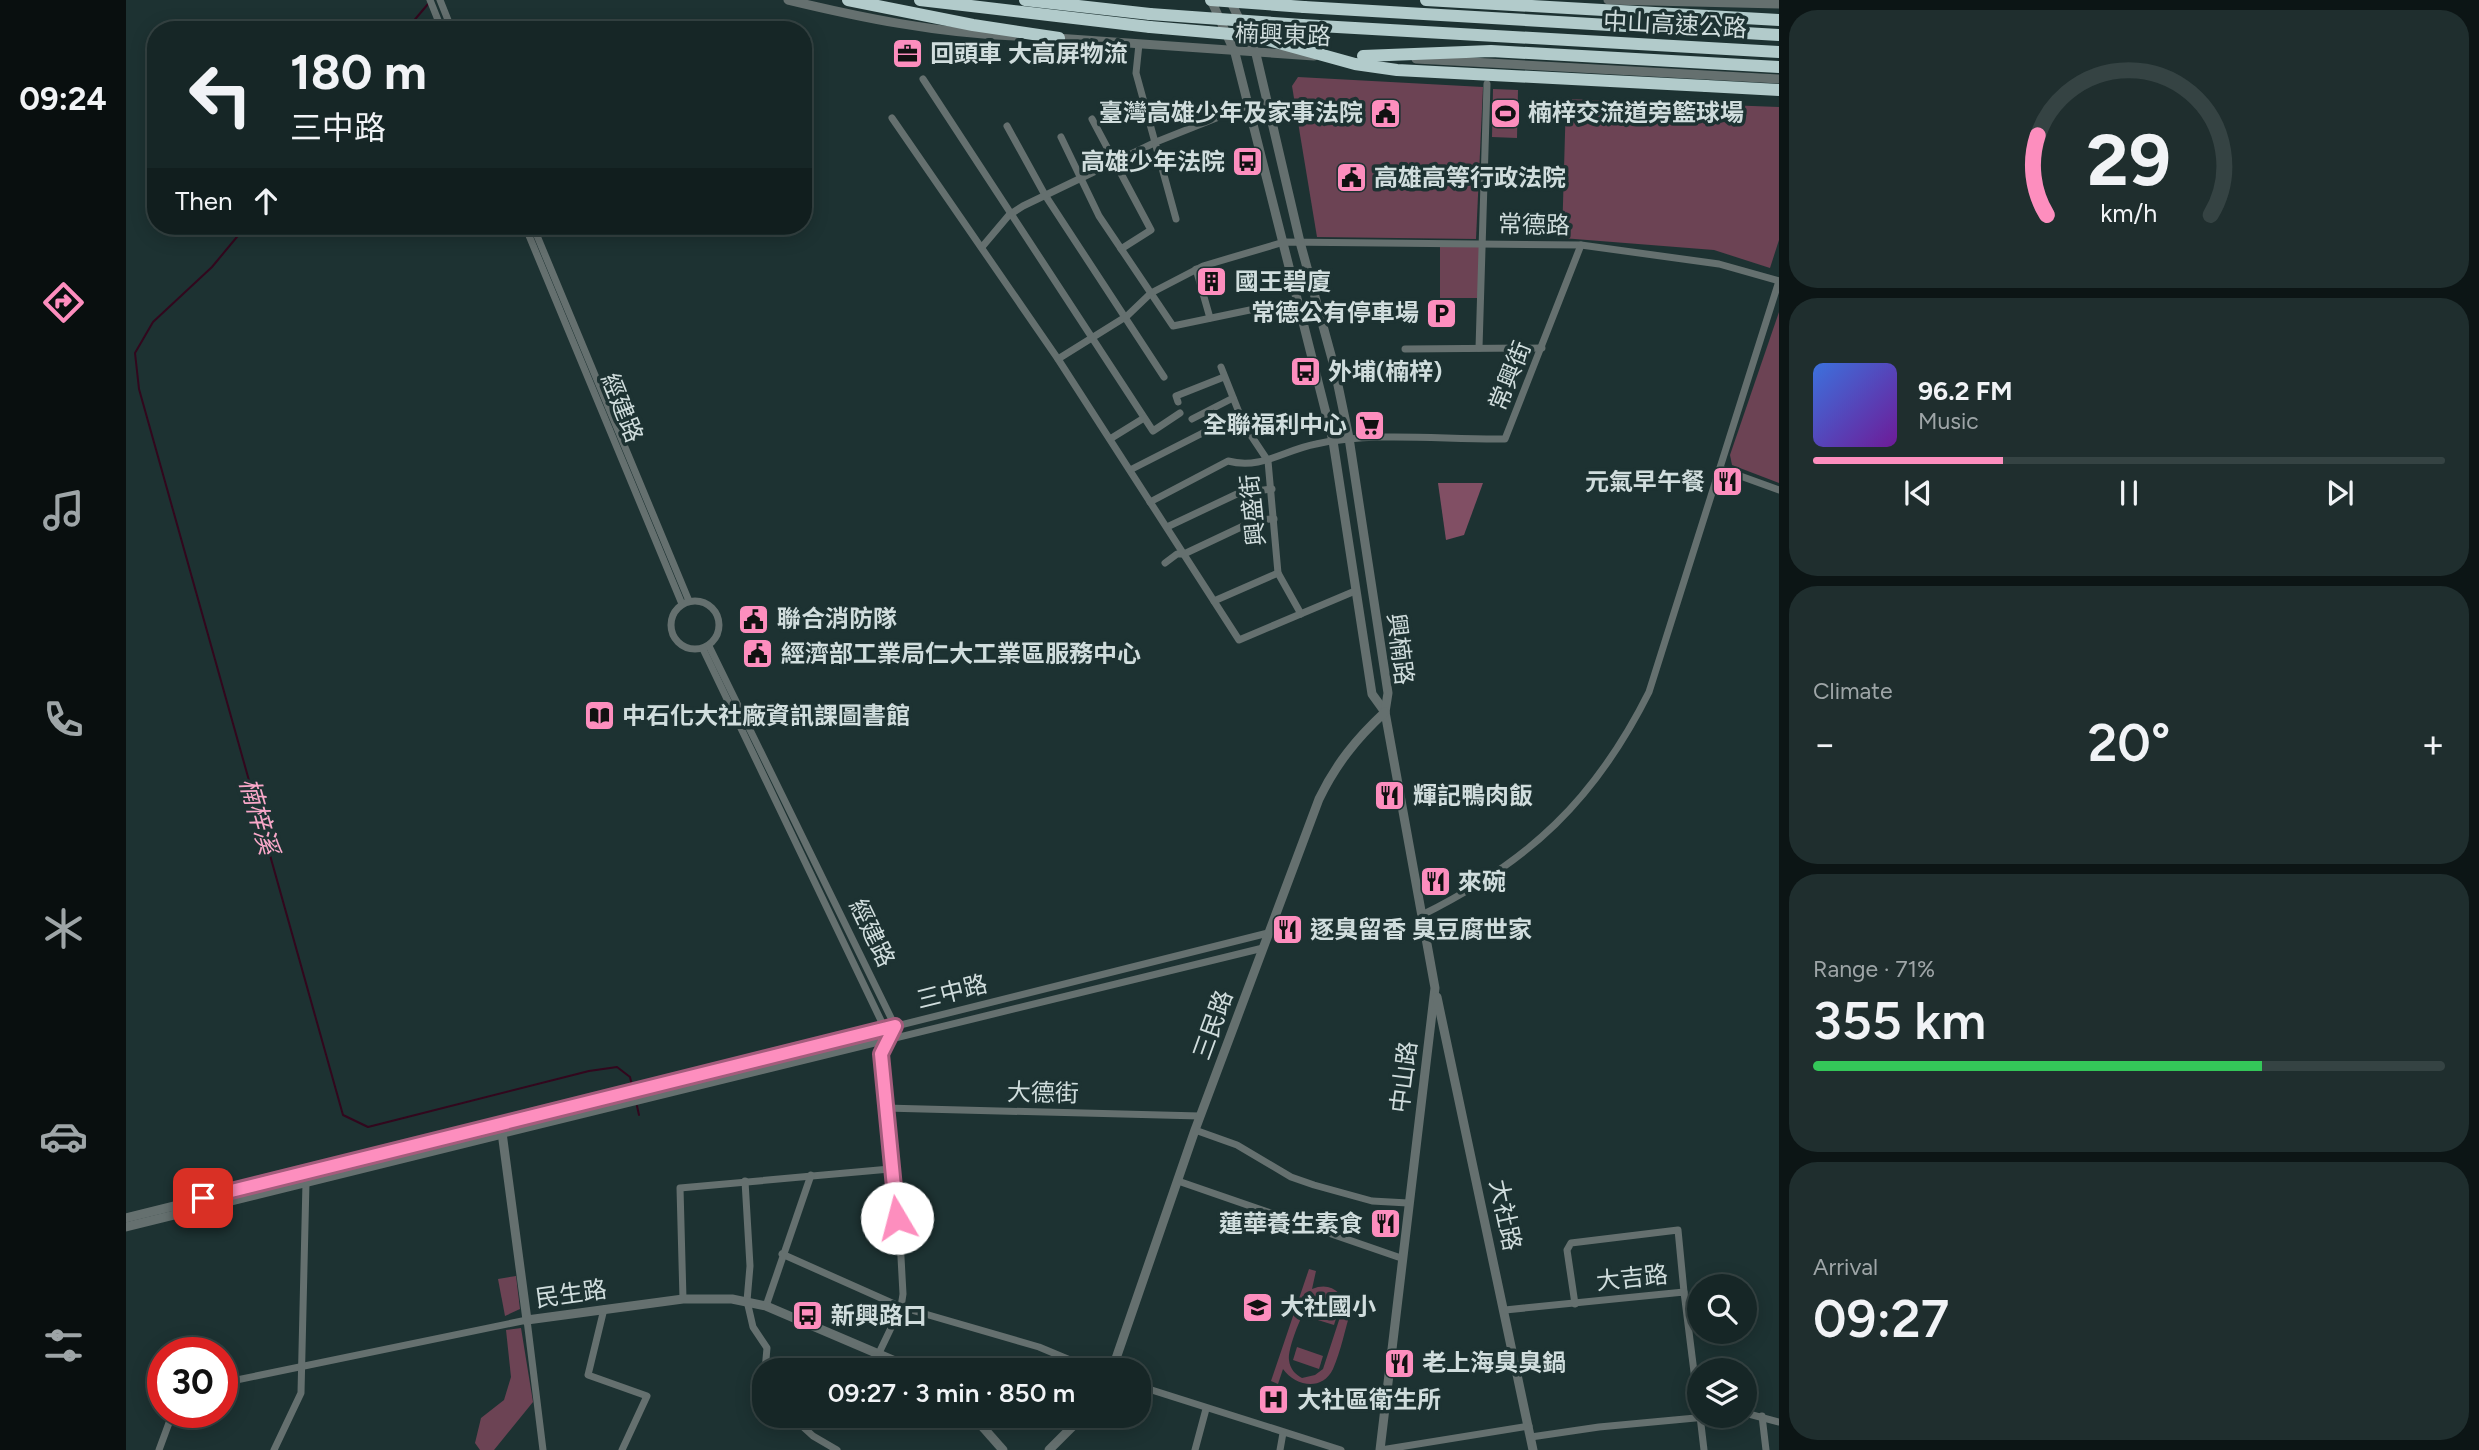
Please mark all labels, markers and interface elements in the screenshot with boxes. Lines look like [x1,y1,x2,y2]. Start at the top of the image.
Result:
street label: 中山高速公路 [1602,6,1748,43]
street label: 楠興東路 [1235,18,1331,51]
office icon: 回頭車 大高屏物流 [890,37,924,71]
place label: 回頭車 大高屏物流 [930,39,1128,68]
text: 180 m [290,42,427,101]
icon: left [175,49,266,140]
text: 09:24 [19,80,107,118]
public building icon: 臺灣高雄少年及家事法院 [1369,96,1403,130]
sports icon: 楠梓交流道旁籃球場 [1488,96,1522,130]
place label: 臺灣高雄少年及家事法院 [1099,98,1363,127]
place label: 楠梓交流道旁籃球場 [1528,98,1744,127]
text: 三中路 [290,109,386,147]
text: 29 [2087,116,2171,203]
bus stop icon: 高雄少年法院 [1231,145,1265,179]
place label: 高雄少年法院 [1081,147,1225,176]
public building icon: 高雄高等行政法院 [1334,161,1368,195]
place label: 高雄高等行政法院 [1374,163,1566,192]
icon: ahead [247,182,285,220]
text: Then [175,185,233,217]
text: km/h [2100,198,2158,228]
street label: 常德路 [1498,209,1570,240]
building icon: 國王碧廈 [1195,265,1229,299]
place label: 國王碧廈 [1235,267,1331,296]
icon: directions [39,278,88,327]
parking icon: 常德公有停車場 [1425,296,1459,330]
place label: 常德公有停車場 [1251,298,1419,327]
street label: 常興街 [1483,337,1536,415]
bus stop icon: 外埔(楠梓) [1288,355,1322,389]
place label: 外埔(楠梓) [1328,357,1442,386]
street label: 經建路 [596,369,649,447]
text: 96.2 FM [1918,375,2013,407]
text: Music [1918,407,1979,435]
supermarket icon: 全聯福利中心 [1353,408,1387,442]
place label: 全聯福利中心 [1203,410,1347,439]
restaurant icon: 元氣早午餐 [1711,465,1745,499]
place label: 元氣早午餐 [1585,467,1705,496]
street label: 興盛街 [1234,473,1271,547]
icon: previous [1899,474,1937,512]
icon: pause [2110,474,2148,512]
icon: next [2321,474,2359,512]
icon: music [39,486,88,535]
public building icon: 聯合消防隊 [737,602,771,636]
place label: 聯合消防隊 [777,604,897,633]
street label: 興楠路 [1382,611,1419,686]
public building icon: 經濟部工業局仁大工業區服務中心 [741,637,775,671]
place label: 經濟部工業局仁大工業區服務中心 [781,639,1141,668]
text: Climate [1813,677,1892,705]
icon: phone [39,695,88,744]
library icon: 中石化大社廠資訊課圖書館 [582,699,616,733]
place label: 中石化大社廠資訊課圖書館 [622,701,910,730]
text: 20° [2088,712,2170,774]
text: − [1813,721,1837,767]
text: + [2421,721,2445,767]
water label: 楠梓溪 [233,774,286,862]
restaurant icon: 輝記鴨肉飯 [1373,779,1407,813]
place label: 輝記鴨肉飯 [1413,781,1533,810]
restaurant icon: 來碗 [1418,865,1452,899]
place label: 來碗 [1458,867,1506,896]
street label: 經建路 [844,894,901,971]
icon: climate [39,904,88,953]
restaurant icon: 逐臭留香 臭豆腐世家 [1270,913,1304,947]
place label: 逐臭留香 臭豆腐世家 [1310,915,1532,944]
text: Range · 71% [1813,955,1935,983]
street label: 三中路 [913,969,990,1014]
street label: 三民路 [1187,986,1238,1064]
text: 355 km [1813,990,1986,1052]
street label: 中山路 [1385,1039,1422,1114]
street label: 大德街 [1007,1077,1079,1108]
icon: car [39,1112,88,1161]
pin [173,1168,233,1228]
street label: 大社路 [1484,1177,1527,1253]
icon: arrive [184,1179,222,1217]
position arrow [860,1181,934,1255]
restaurant icon: 蓮華養生素食 [1369,1207,1403,1241]
place label: 蓮華養生素食 [1219,1209,1363,1238]
text: Arrival [1813,1253,1878,1281]
street label: 大吉路 [1595,1259,1669,1296]
street label: 民生路 [533,1274,609,1313]
map controls [1687,1274,1757,1428]
button: search [1687,1274,1757,1344]
text: 09:27 [1813,1288,1949,1350]
school or university icon: 大社國小 [1240,1290,1274,1324]
place label: 大社國小 [1280,1292,1376,1321]
bus stop icon: 新興路口 [791,1299,825,1333]
place label: 新興路口 [831,1301,927,1330]
icon: filters [39,1321,88,1370]
speed limit sign: 30 [147,1337,238,1428]
restaurant icon: 老上海臭臭鍋 [1382,1346,1416,1380]
place label: 老上海臭臭鍋 [1422,1348,1566,1377]
button: layers [1687,1358,1757,1428]
text: 09:27 · 3 min · 850 m [828,1377,1075,1409]
hospital icon: 大社區衛生所 [1257,1383,1291,1417]
place label: 大社區衛生所 [1297,1385,1441,1414]

